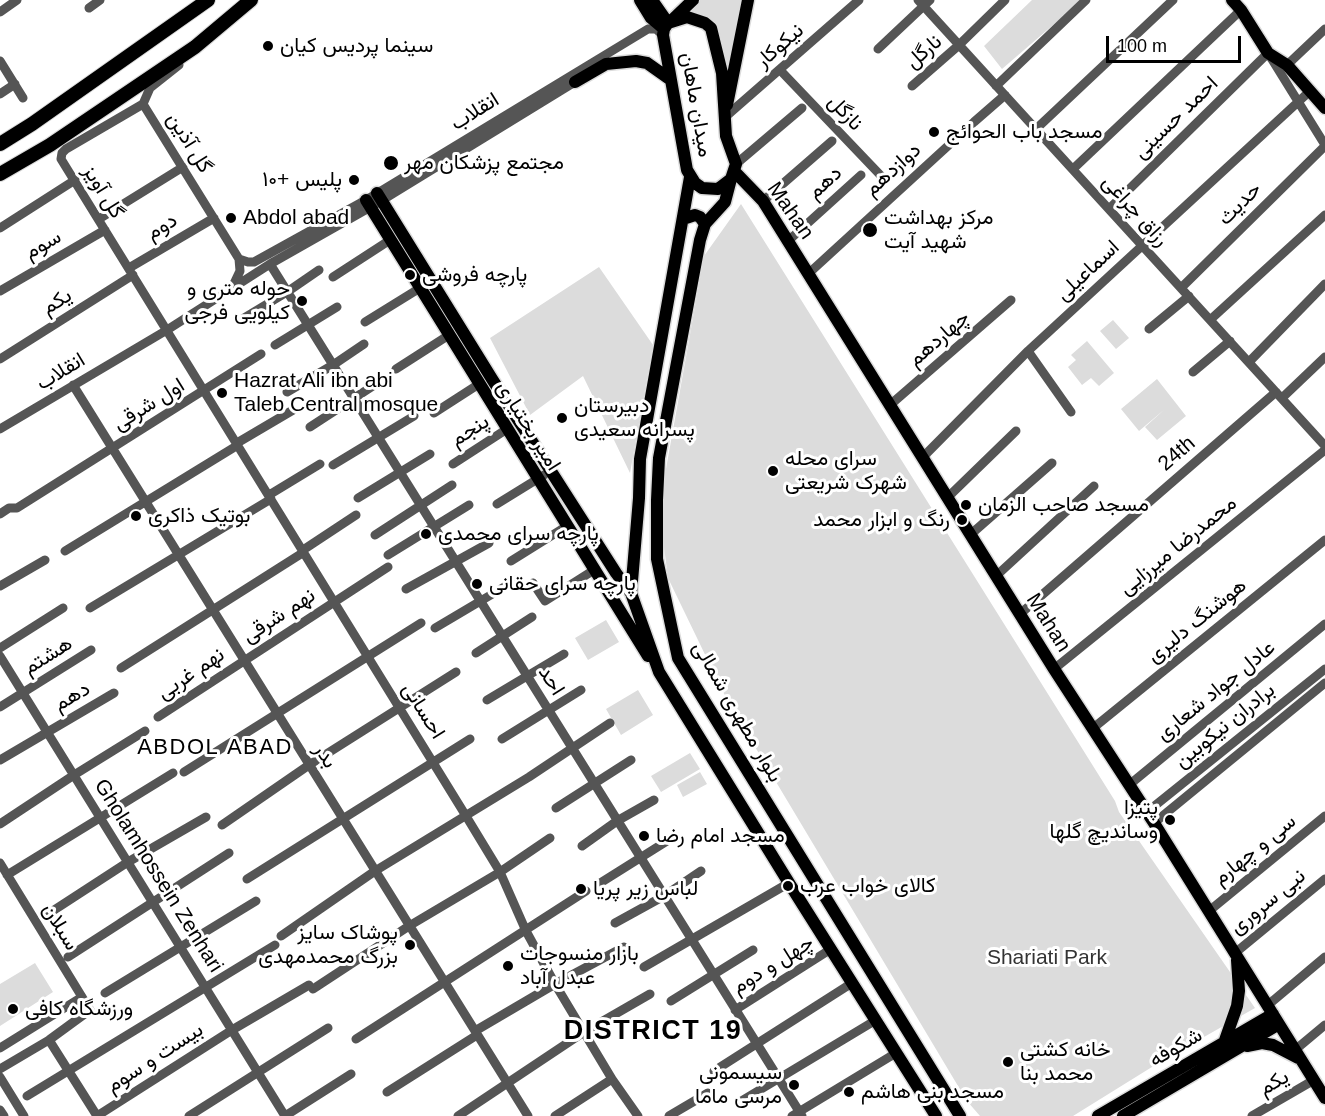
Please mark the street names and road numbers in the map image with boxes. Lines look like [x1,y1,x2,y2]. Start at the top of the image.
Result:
street label: نیکوکار [751,18,809,74]
street label: نارگل [901,29,947,75]
street label: میدان ماهان [674,51,718,159]
street label: احمد حسینی [1128,71,1224,165]
street label: انقلاب [446,87,504,137]
street label: نازگل [822,90,868,136]
street label: گل آذین [161,108,217,178]
street label: دوازدهم [859,138,927,202]
street label: گل آویز [77,160,129,224]
street label: دهم [802,161,848,205]
street label: رزاق چراغی [1096,170,1174,252]
street label: Mahan [761,177,819,245]
street label: حدیث [1213,177,1267,231]
street label: دوم [142,208,182,246]
street label: سوم [20,224,66,266]
street label: اسماعیلی [1051,235,1125,307]
street label: یکم [37,283,77,321]
street label: چهاردهم [903,305,975,373]
street label: انقلاب [32,348,90,396]
street label: اول شرقی [108,373,190,437]
street label: امیر بختیاری [490,376,566,476]
street label: پنجم [446,409,494,453]
street label: 24th [1153,431,1201,477]
street label: محمدرضا میرزایی [1114,491,1242,601]
street label: هوشنگ دلیری [1142,573,1252,669]
street label: نهم شرقی [238,583,320,649]
street label: Mahan [1020,589,1076,657]
street label: هشتم [19,631,77,681]
street label: عادل جواد شعاری [1151,635,1281,747]
street label: بلوار مطهری شمالی [686,637,788,787]
street label: نهم غربی [152,642,230,706]
street label: احد [532,662,570,700]
street label: دهم [49,677,95,717]
street label: احسانی [396,678,450,744]
street label: برادران نیکوبین [1170,678,1280,774]
street label: بدر [308,739,342,773]
street label: Gholamhossein Zenhari [88,775,228,977]
street label: سی و چهارم [1209,809,1301,891]
street label: نبی سروری [1225,864,1311,940]
street label: سبلان [36,899,84,955]
street label: چهل و دوم [728,930,818,1000]
street label: بیست و سوم [102,1017,208,1099]
street label: شکوفه [1145,1023,1207,1073]
street label: یکم [1254,1064,1294,1102]

